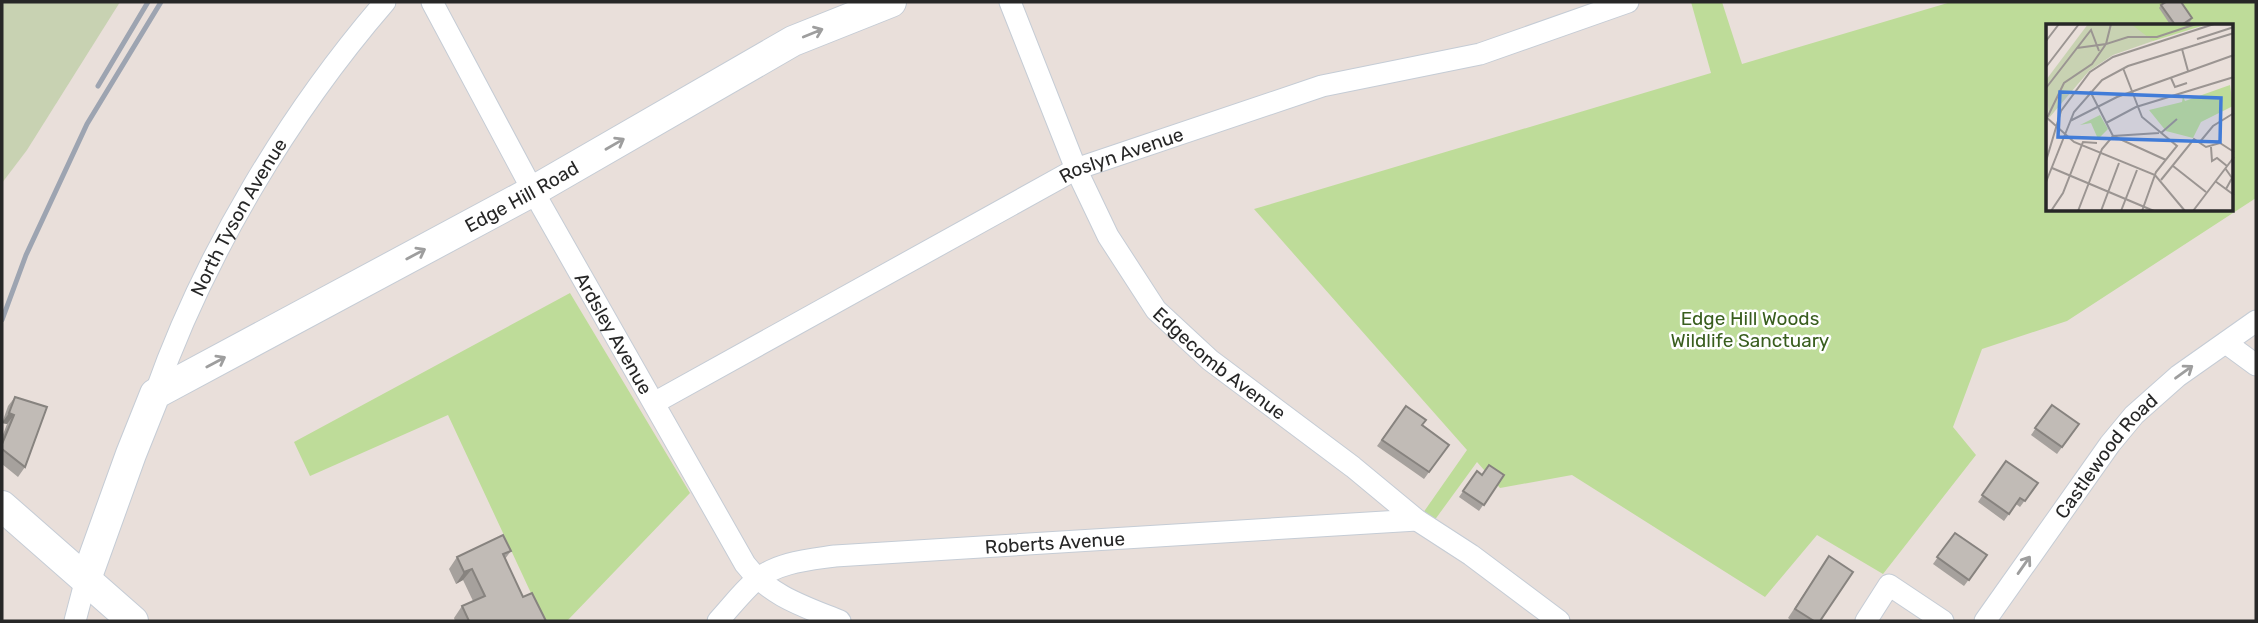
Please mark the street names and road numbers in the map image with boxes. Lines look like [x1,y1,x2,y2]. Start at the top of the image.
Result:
street label: Roslyn Avenue [1055,123,1187,188]
street label: North Tyson Avenue [186,134,292,300]
street label: Edge Hill Road [461,156,583,237]
street label: Ardsley Avenue [570,269,657,399]
street label: Edgecomb Avenue [1148,302,1290,425]
street label: Castlewood Road [2050,389,2162,523]
street label: Roberts Avenue [984,527,1126,559]

